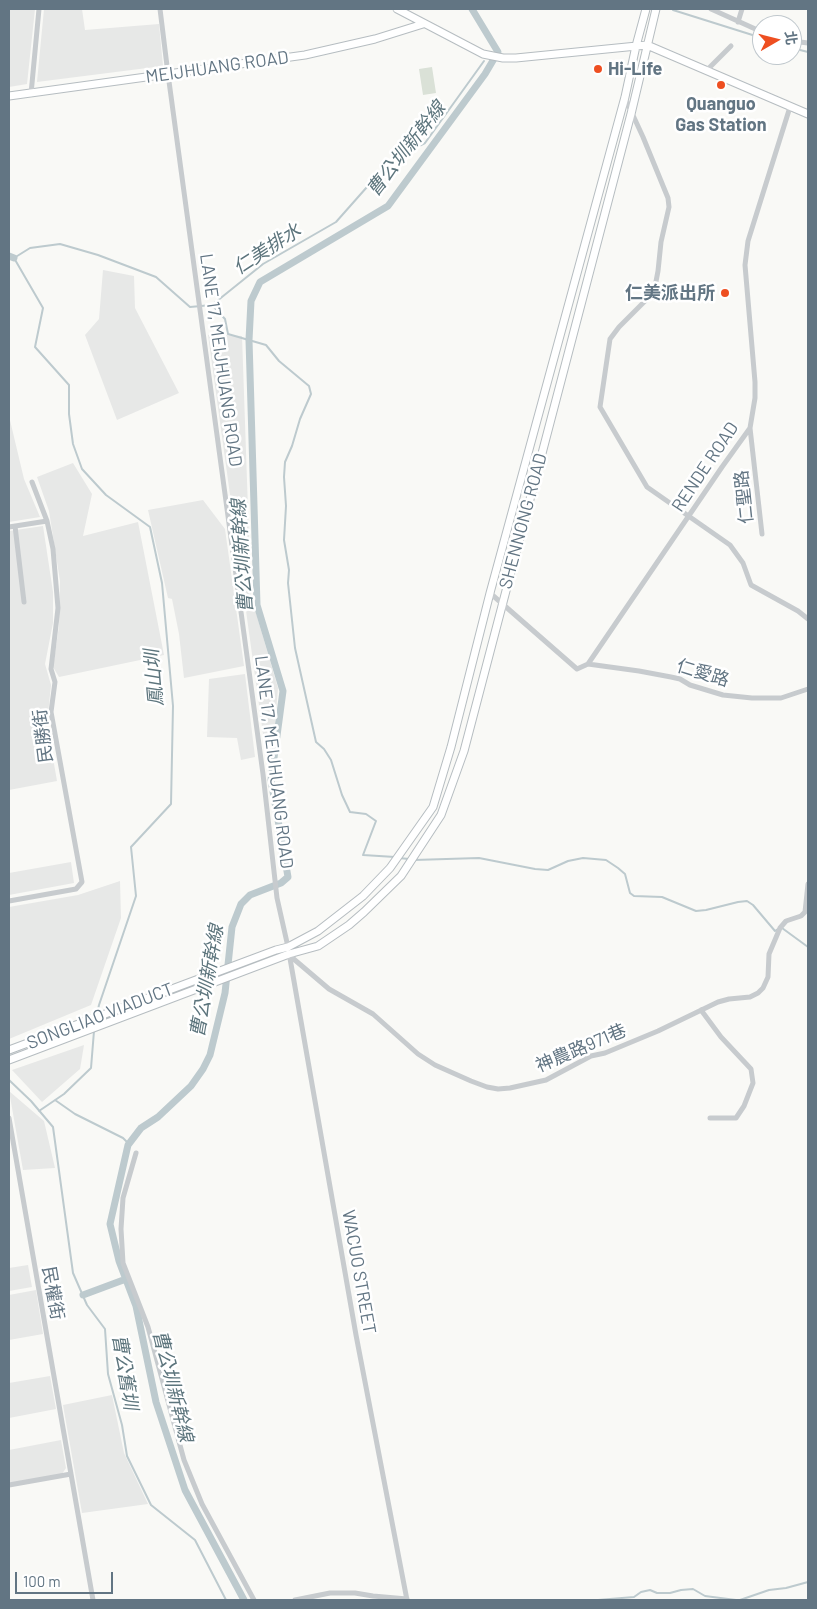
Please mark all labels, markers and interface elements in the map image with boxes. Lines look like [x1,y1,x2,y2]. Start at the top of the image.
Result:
north arrow [752,15,802,65]
text: 北 [782,30,801,46]
street label: MEIJHUANG ROAD [144,46,290,88]
place label: Hi-Life [608,58,662,80]
marker: Hi-Life [592,63,604,75]
marker: Quanguo Gas Station [715,79,727,91]
place label: Quanguo Gas Station [675,93,767,136]
water label: 曹公圳新幹線 [362,97,450,201]
water label: 仁美排水 [229,219,305,279]
street label: LANE 17, MEIJHUANG ROAD [195,252,247,468]
place label: 仁美派出所 [625,282,715,304]
marker: 仁美派出所 [719,287,731,299]
street label: RENDE ROAD [667,418,743,516]
street label: SHENNONG ROAD [495,451,551,591]
street label: 仁聖路 [730,469,758,525]
water label: 曹公圳新幹線 [227,498,257,614]
water label: 鳳山圳 [140,649,168,707]
street label: LANE 17, MEIJHUANG ROAD [250,654,298,870]
street label: 仁愛路 [674,655,732,691]
street label: 民勝街 [29,708,57,764]
water label: 曹公圳新幹線 [186,923,228,1039]
street label: SONGLIAO VIADUCT [24,978,176,1054]
street label: 神農路971巷 [532,1019,630,1077]
street label: WACUO STREET [337,1208,381,1336]
street label: 民權街 [38,1265,68,1321]
water label: 曹公圳新幹線 [148,1328,198,1444]
water label: 曹公舊圳 [108,1333,142,1411]
scale bar [18,1562,115,1594]
text: 100 m [23,1572,61,1590]

